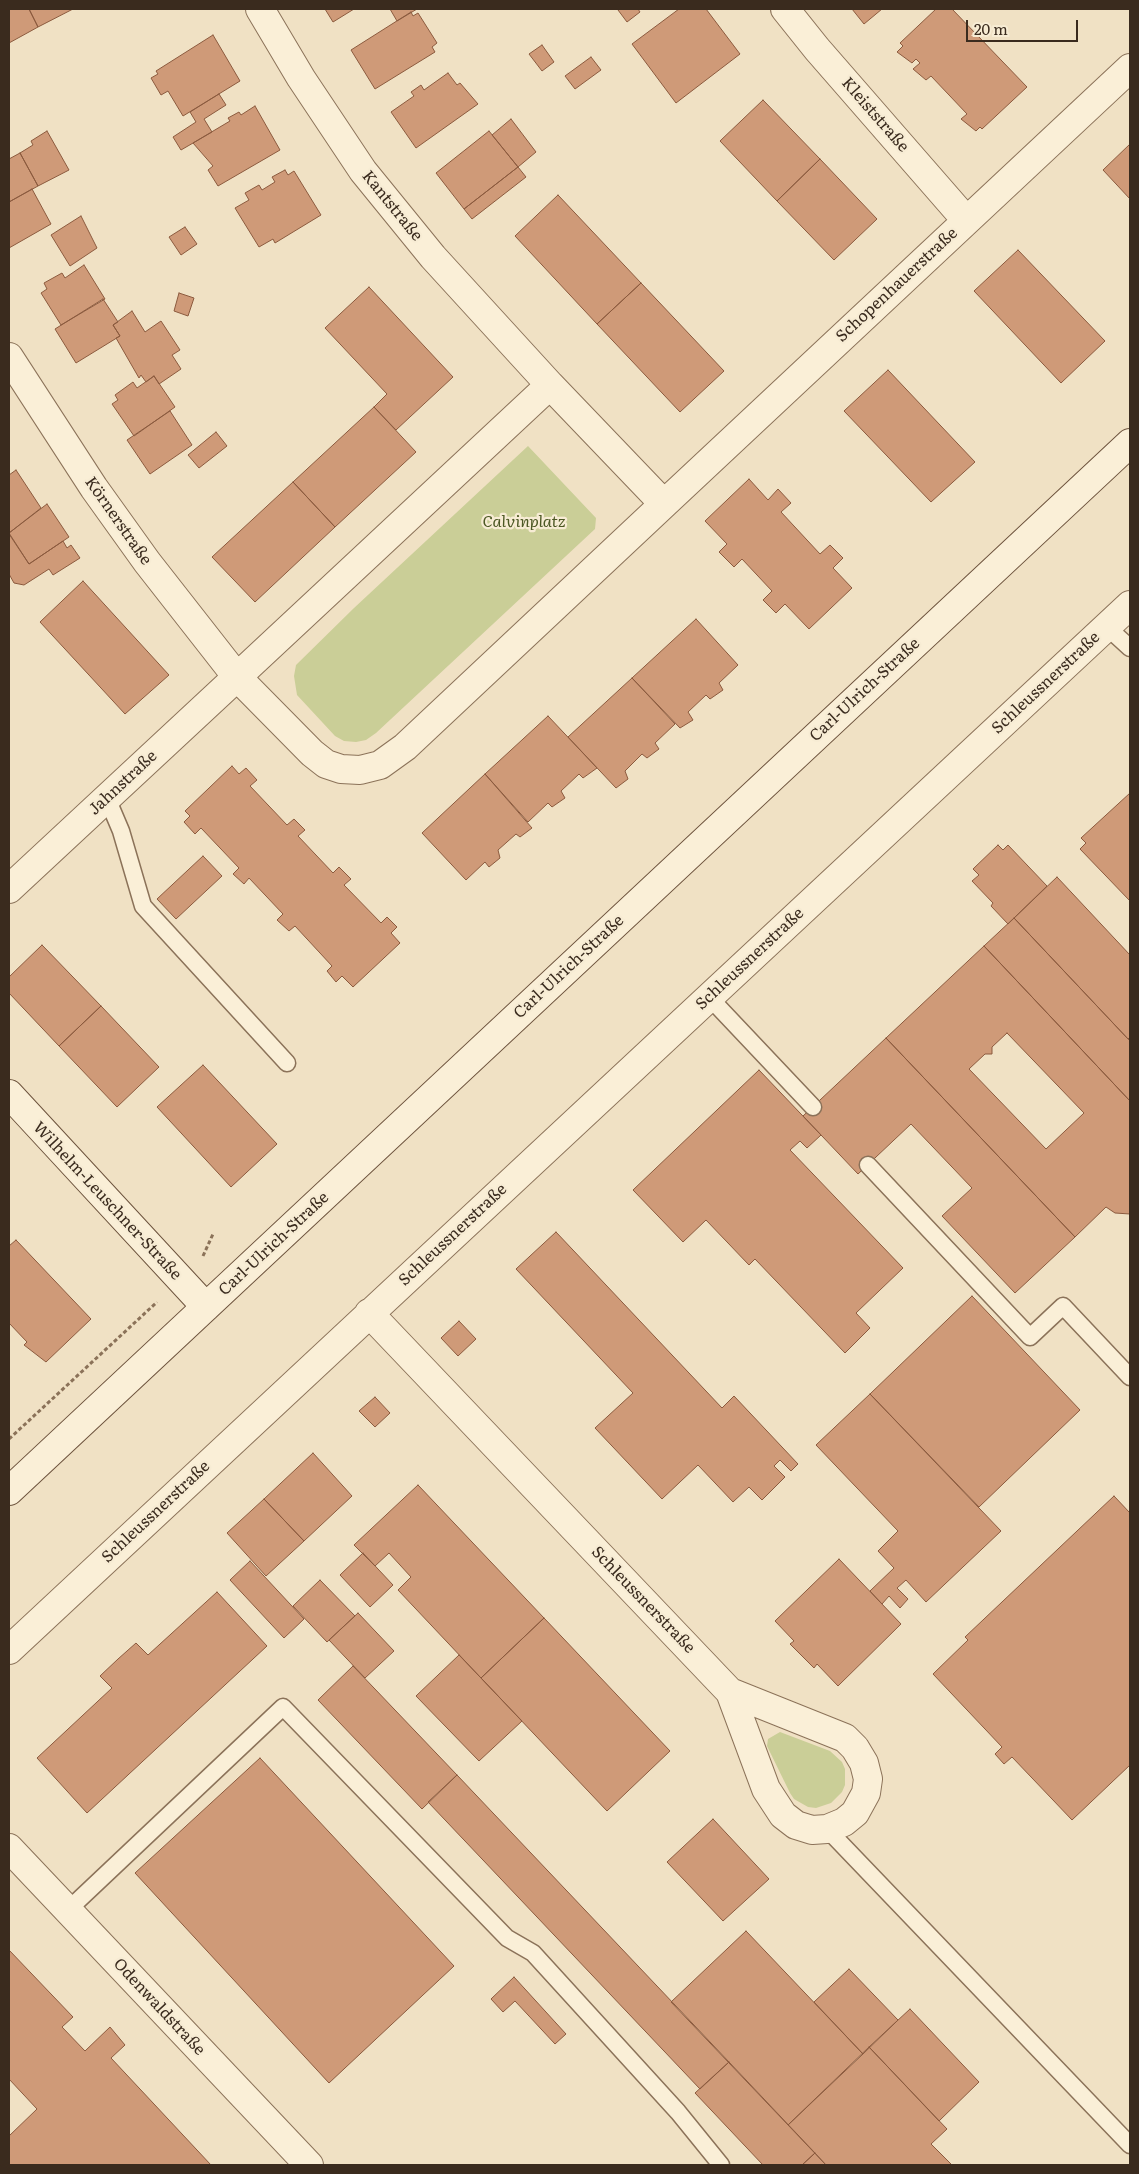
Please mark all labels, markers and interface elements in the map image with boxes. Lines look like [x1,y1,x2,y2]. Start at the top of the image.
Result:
scale bar [969,10,1082,42]
text: 20 m [974,17,1008,40]
street label: Kleiststraße [837,74,913,156]
street label: Kantstraße [358,167,426,245]
street label: Schopenhauerstraße [832,224,962,346]
street label: Körnerstraße [81,473,155,569]
park label: Calvinplatz [482,512,566,532]
street label: Schleussnerstraße [988,628,1104,738]
street label: Carl-Ulrich-Straße [806,634,924,746]
street label: Jahnstraße [85,747,161,819]
street label: Schleussnerstraße [692,904,808,1014]
street label: Carl-Ulrich-Straße [510,911,628,1023]
street label: Wilhelm-Leuschner-Straße [29,1118,185,1284]
street label: Schleussnerstraße [395,1180,511,1290]
street label: Carl-Ulrich-Straße [215,1188,333,1300]
street label: Schleussnerstraße [98,1457,214,1567]
street label: Schleussnerstraße [587,1543,699,1657]
street label: Odenwaldstraße [109,1954,209,2060]

